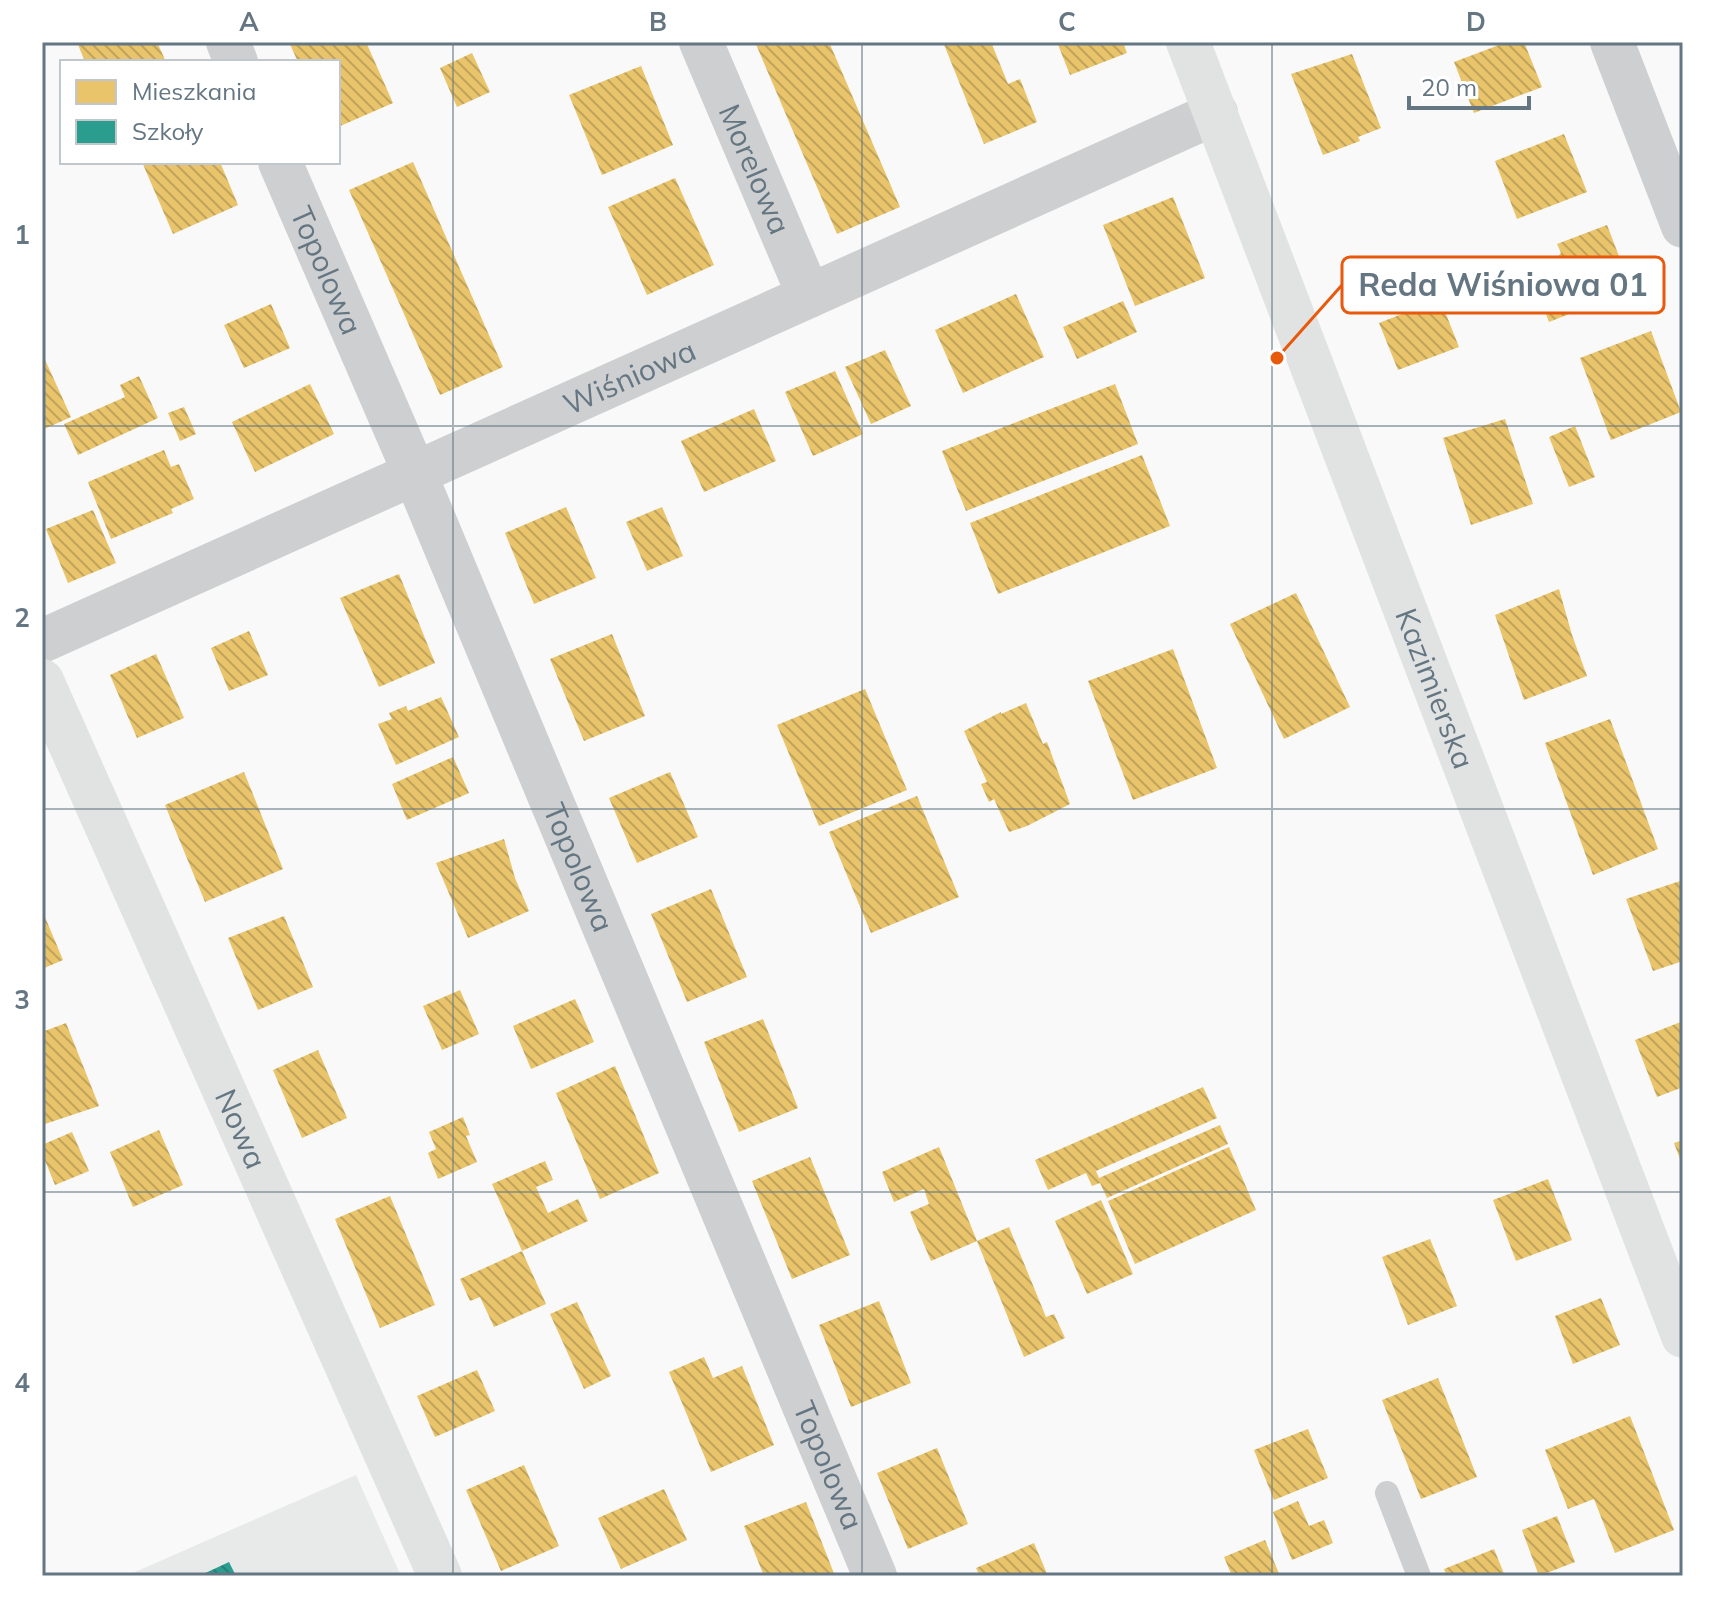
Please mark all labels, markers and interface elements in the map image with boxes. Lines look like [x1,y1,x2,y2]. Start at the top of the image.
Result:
text: A [239,5,259,38]
text: B [649,5,667,38]
text: C [1058,5,1076,38]
text: D [1466,5,1486,38]
legend [60,60,340,164]
scale bar [1409,60,1529,110]
text: 20 m [1421,72,1477,102]
text: Mieszkania [132,76,256,106]
street label: Morelowa [711,98,799,240]
text: Szkoły [132,116,204,146]
street label: Topolowa [282,200,371,340]
text: 1 [14,218,30,251]
callout: Reda Wiśniowa 01 [1342,257,1664,313]
text: Reda Wiśniowa 01 [1358,264,1648,304]
street label: Wiśniowa [557,331,701,423]
text: 2 [14,601,30,634]
street label: Kazimierska [1387,603,1483,774]
street label: Topolowa [535,797,623,937]
text: 3 [14,983,30,1016]
street label: Nowa [207,1083,275,1174]
text: 4 [14,1366,30,1399]
street label: Topolowa [785,1395,872,1535]

